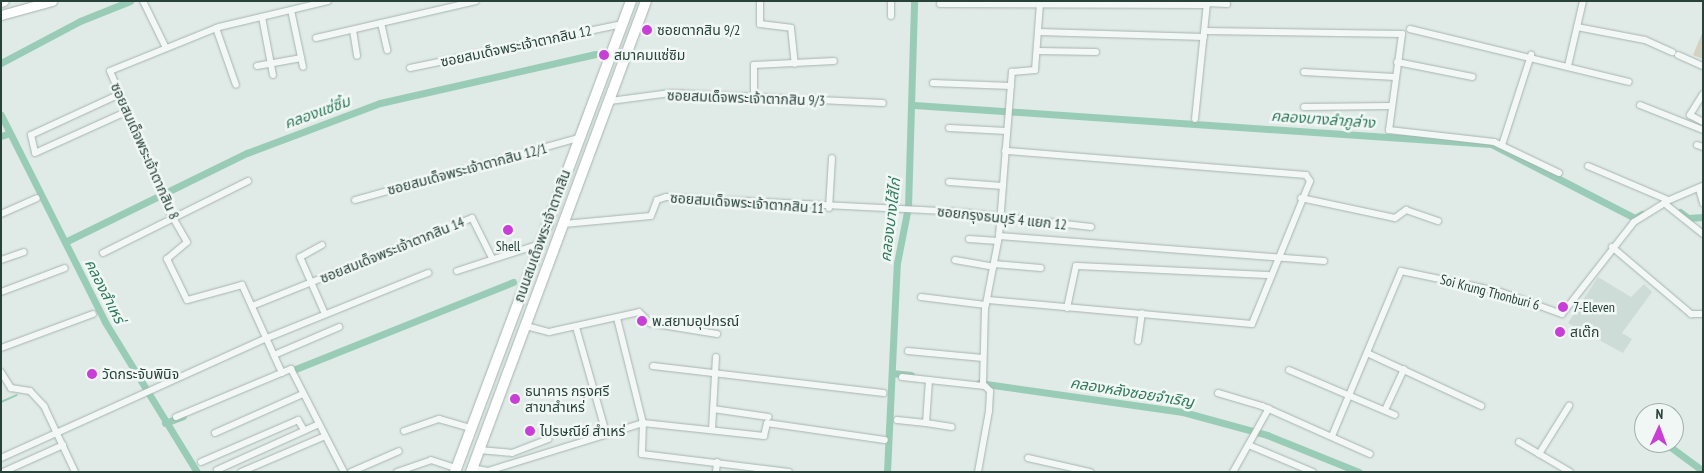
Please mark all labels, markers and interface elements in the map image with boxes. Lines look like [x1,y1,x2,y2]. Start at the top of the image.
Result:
street label: ซอยสมเด็จพระเจ้าตากสิน 12 [439,22,593,70]
place label: ซอยตากสิน 9/2 [657,22,740,38]
marker: ซอยตากสิน 9/2 [641,24,653,36]
place label: สมาคมแซ่ซิม [614,47,685,63]
marker: สมาคมแซ่ซิม [598,49,610,61]
street label: ซอยสมเด็จพระเจ้าตากสิน 8 [107,80,183,222]
street label: ซอยสมเด็จพระเจ้าตากสิน 9/3 [667,87,825,109]
water label: คลองแซ่ซิ้ม [282,92,352,132]
water label: คลองบางลำภูล่าง [1270,106,1376,132]
street label: ซอยสมเด็จพระเจ้าตากสิน 12/1 [385,140,549,198]
street label: ถนนสมเด็จพระเจ้าตากสิน [510,167,574,305]
water label: คลองบางไส้ไก่ [876,177,904,263]
street label: ซอยสมเด็จพระเจ้าตากสิน 11 [670,189,824,217]
street label: ซอยกรุงธนบุรี 4 แยก 12 [936,203,1068,233]
street label: ซอยสมเด็จพระเจ้าตากสิน 14 [317,213,467,287]
marker: Shell [502,224,514,236]
place label: Shell [496,238,520,254]
water label: คลองสำเหร่ [81,256,129,326]
street label: Soi Krung Thonburi 6 [1438,271,1542,313]
place label: 7-Eleven [1573,299,1615,315]
marker: 7-Eleven [1557,301,1569,313]
place label: พ.สยามอุปกรณ์ [652,313,739,329]
marker: พ.สยามอุปกรณ์ [636,315,648,327]
place label: สเต๊ก [1570,324,1599,340]
marker: สเต๊ก [1554,326,1566,338]
place label: วัดกระจับพินิจ [102,366,179,382]
marker: วัดกระจับพินิจ [86,368,98,380]
water label: คลองหลังซอยจำเริญ [1069,373,1195,411]
place label: ธนาคาร กรุงศรี สาขาสำเหร่ [525,383,609,416]
marker: ธนาคาร กรุงศรี สาขาสำเหร่ [509,393,521,405]
north arrow [1634,403,1684,453]
text: N [1655,405,1664,423]
place label: ไปรษณีย์ สำเหร่ [540,423,625,439]
marker: ไปรษณีย์ สำเหร่ [524,425,536,437]

